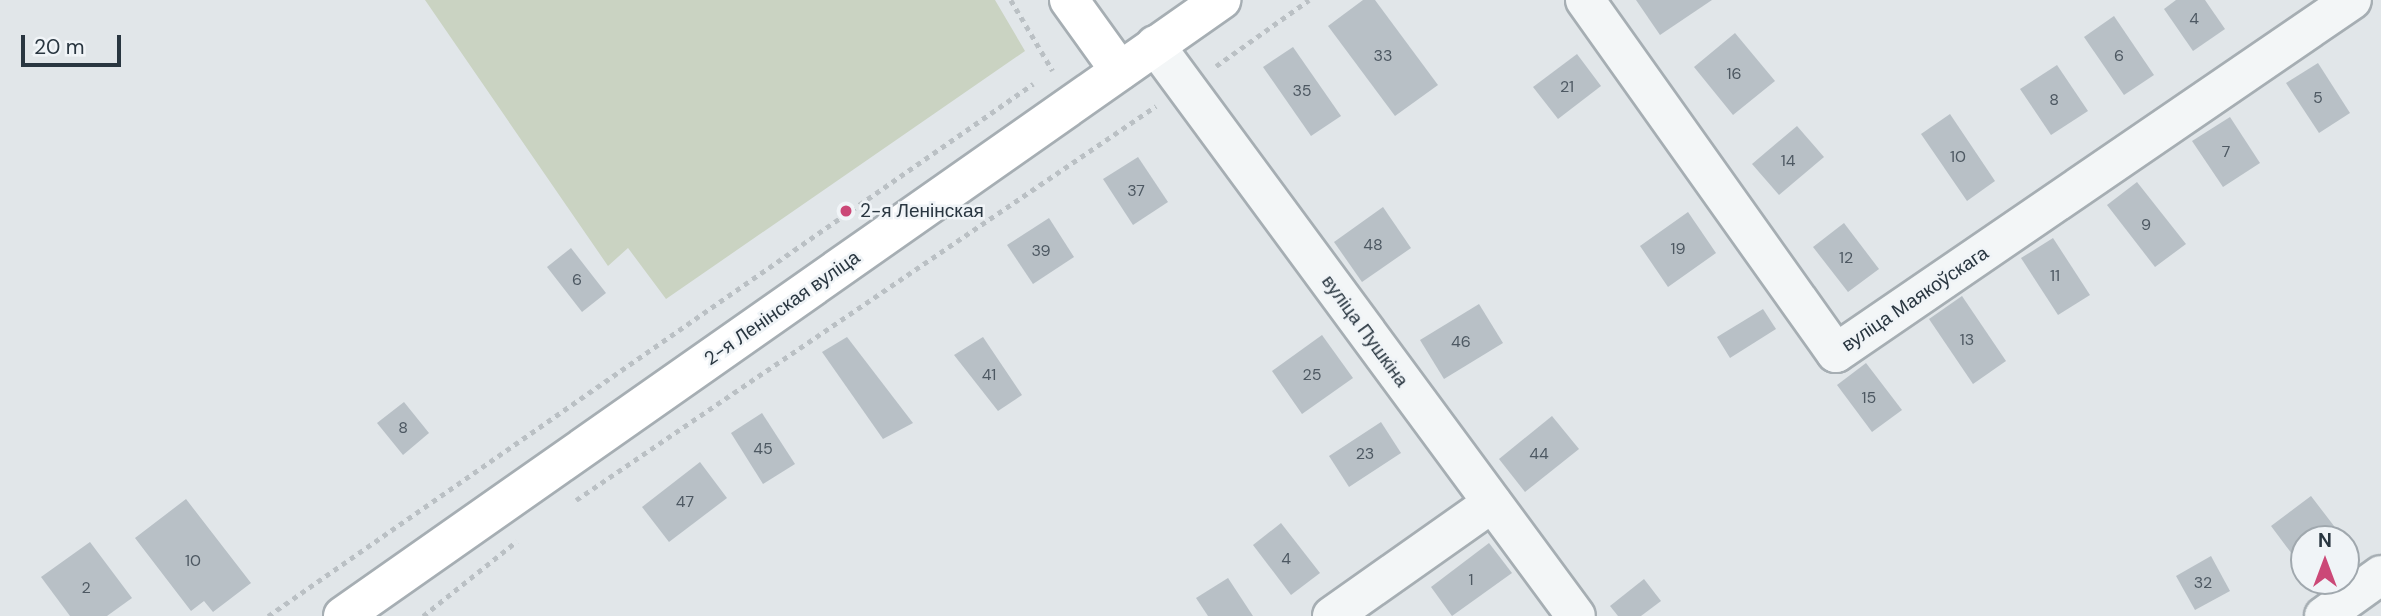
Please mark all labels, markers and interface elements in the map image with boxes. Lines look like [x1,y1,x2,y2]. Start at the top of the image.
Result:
house number: 4 [2189,9,2199,29]
scale bar [24,21,124,65]
text: 20 m [34,33,85,61]
house number: 33 [1374,46,1392,66]
house number: 6 [2114,46,2124,66]
house number: 16 [1726,64,1742,84]
house number: 21 [1560,77,1574,97]
house number: 35 [1292,81,1312,101]
house number: 5 [2313,88,2323,108]
house number: 8 [2049,90,2059,110]
house number: 7 [2222,142,2230,162]
house number: 10 [1950,147,1966,167]
house number: 14 [1781,151,1795,171]
house number: 37 [1127,181,1145,201]
place label: 2-я Ленінская [860,200,984,222]
marker: 2-я Ленінская [838,203,854,219]
house number: 9 [2141,215,2151,235]
house number: 48 [1363,235,1383,255]
house number: 19 [1670,239,1686,259]
house number: 39 [1031,241,1051,261]
street label: вуліца Маякоўскага [1837,241,1993,357]
street label: 2-я Ленінская вуліца [700,246,864,370]
house number: 12 [1839,248,1853,268]
house number: 11 [2050,266,2060,286]
house number: 6 [572,270,582,290]
street label: вуліца Пушкіна [1317,271,1413,391]
house number: 13 [1960,330,1974,350]
house number: 46 [1451,332,1471,352]
house number: 41 [982,365,996,385]
house number: 25 [1303,365,1321,385]
house number: 15 [1862,388,1876,408]
house number: 8 [398,418,408,438]
house number: 45 [753,439,773,459]
house number: 23 [1356,444,1374,464]
house number: 44 [1529,444,1549,464]
house number: 47 [676,492,694,512]
north arrow [2290,525,2360,595]
text: N [2318,528,2332,553]
house number: 4 [1281,549,1291,569]
house number: 10 [185,551,201,571]
house number: 1 [1469,570,1473,590]
house number: 32 [2194,573,2212,593]
house number: 2 [81,578,91,598]

